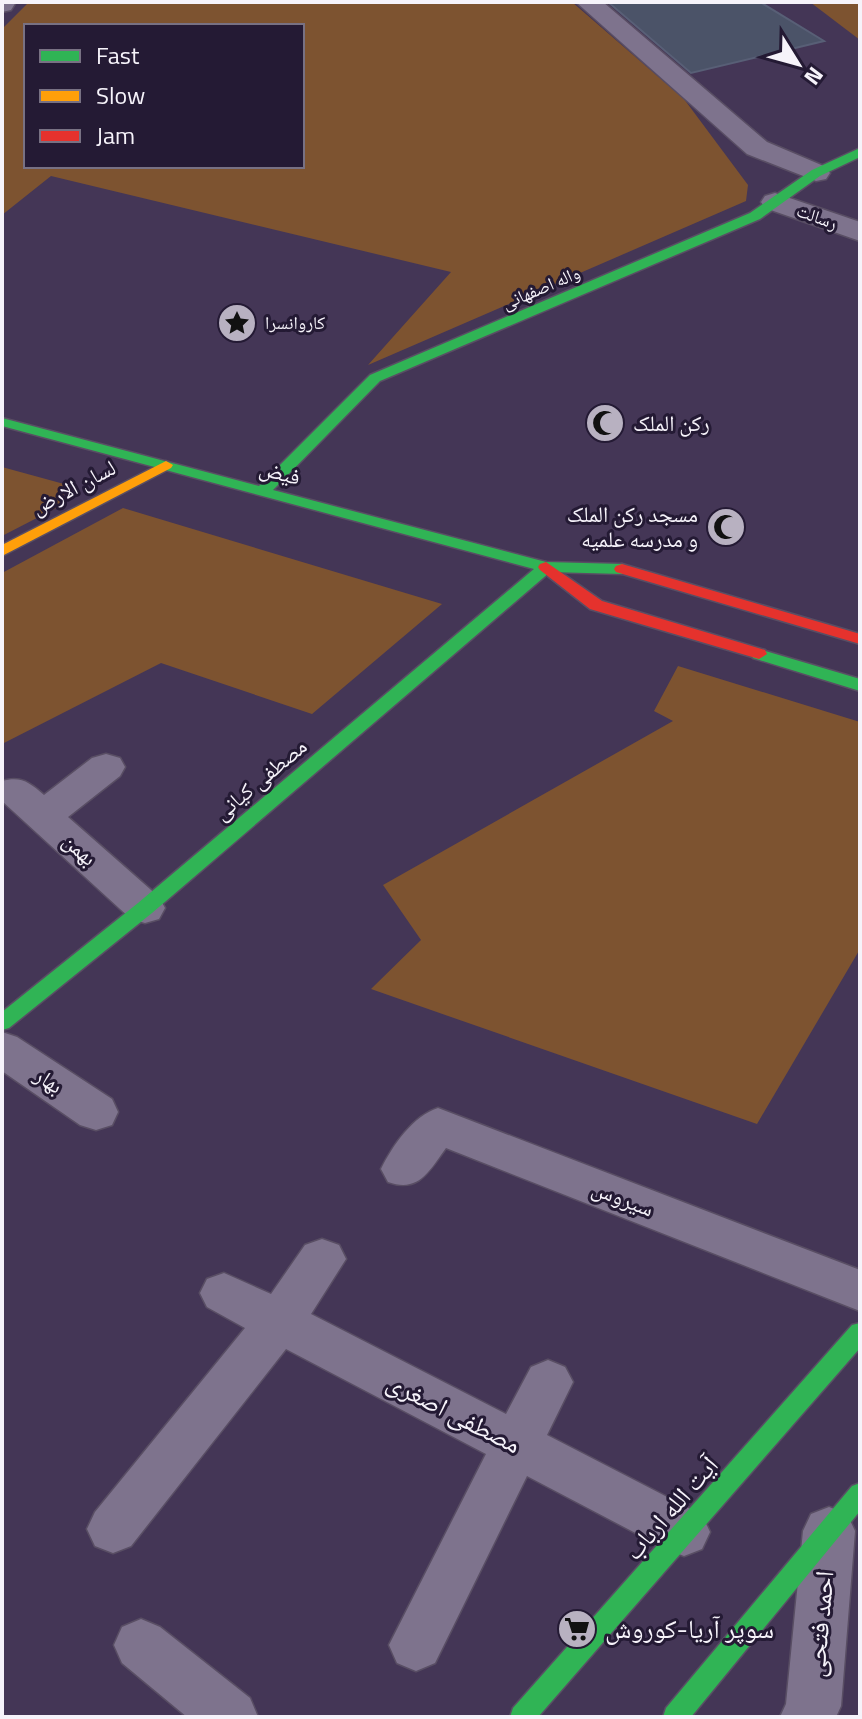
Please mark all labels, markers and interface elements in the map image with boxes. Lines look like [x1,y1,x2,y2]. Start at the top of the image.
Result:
legend [24,24,304,168]
north arrow [758,24,838,104]
text: Fast [96,37,140,73]
text: N [796,60,832,92]
text: Slow [96,77,145,113]
text: Jam [96,117,135,153]
street label: رسالت [793,197,842,236]
street label: واله اصفهانی [497,259,584,316]
place icon: کاروانسرا [216,302,258,344]
place label: کاروانسرا [265,309,326,336]
mosque icon: رکن الملک [584,402,626,444]
place label: رکن الملک [633,406,710,440]
street label: لسان الارض [24,450,122,524]
street label: فیض [256,450,304,494]
place label: مسجد رکن الملک و مدرسه علمیه [567,497,698,556]
mosque icon: مسجد رکن الملک و مدرسه علمیه [705,506,747,548]
street label: مصطفی کیانی [206,730,314,828]
street label: بهمن [55,824,105,874]
street label: بهار [27,1057,70,1102]
street label: سیروس [587,1171,659,1225]
street label: مصطفی اصغری [380,1362,528,1463]
street label: آیت الله ارباب [614,1446,728,1569]
street label: احمد فتحی [795,1569,844,1679]
supermarket icon: سوپر آریا-کوروش [556,1608,598,1650]
place label: سوپر آریا-کوروش [605,1609,774,1648]

